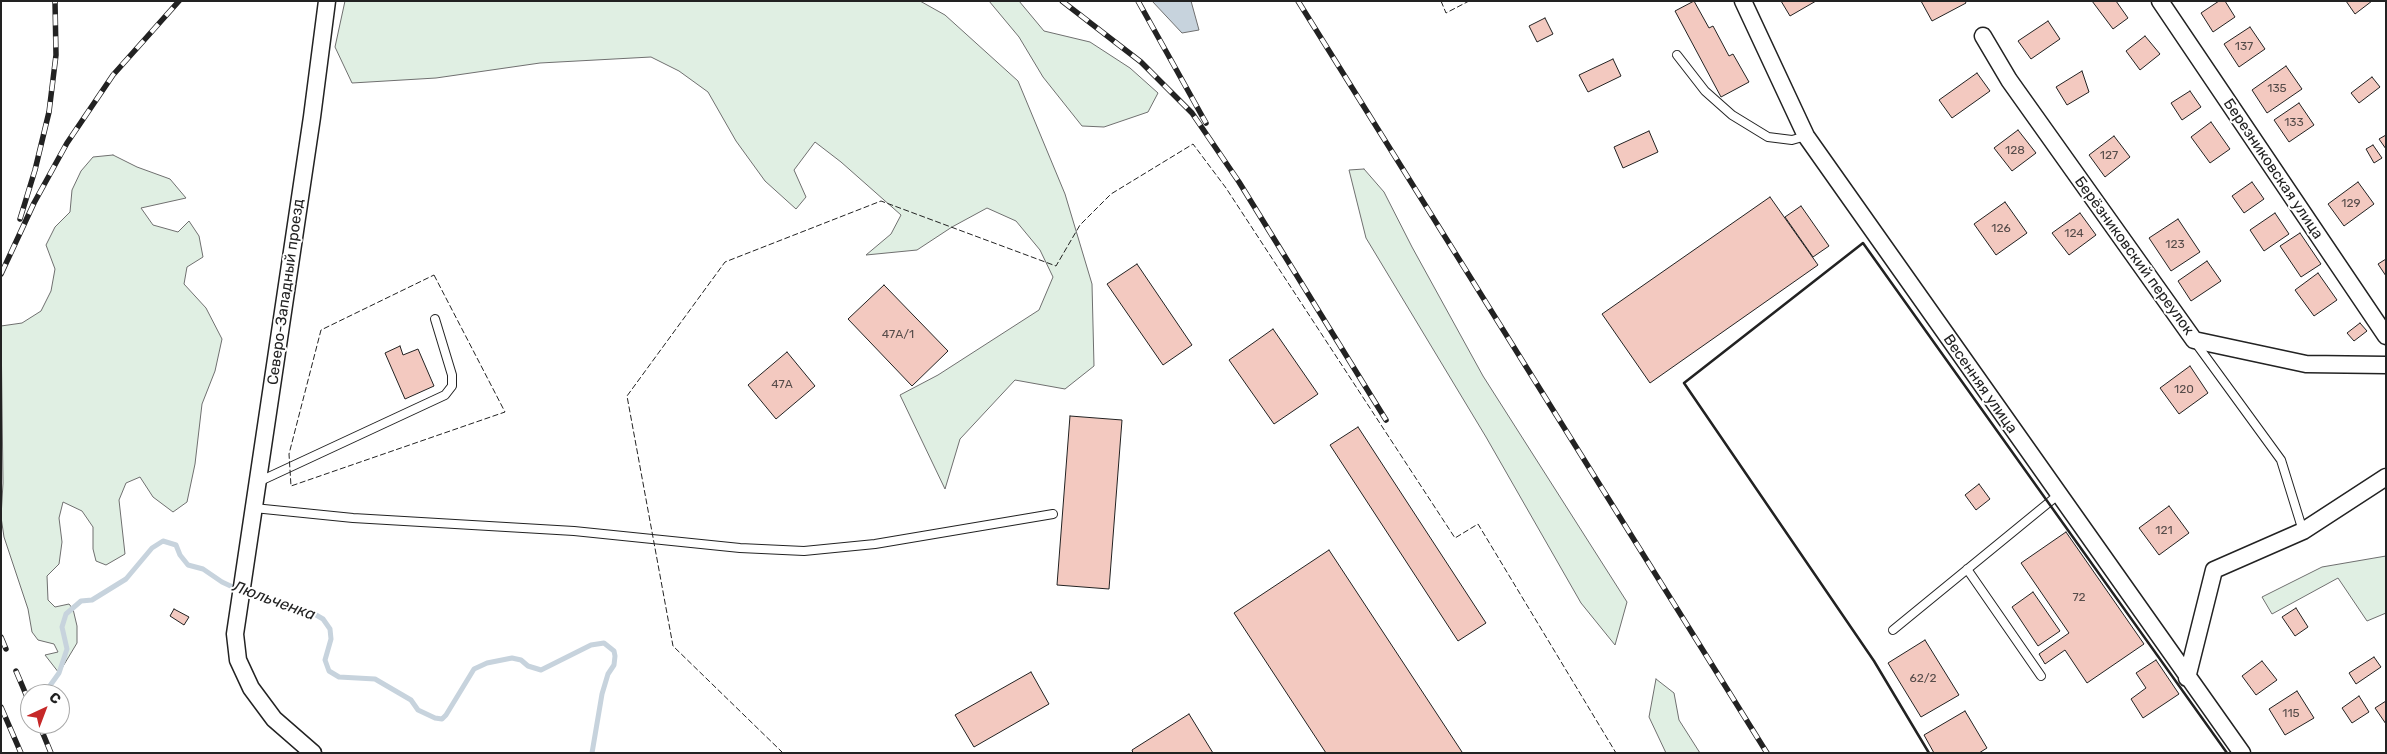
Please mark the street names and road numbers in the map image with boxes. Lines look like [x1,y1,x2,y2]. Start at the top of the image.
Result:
street label: Березниковская улица [2219,95,2327,243]
street label: Берёзниковский переулок [2070,173,2198,339]
street label: Северо-Западный проезд [264,198,308,386]
street label: Весенняя улица [1939,331,2021,437]

